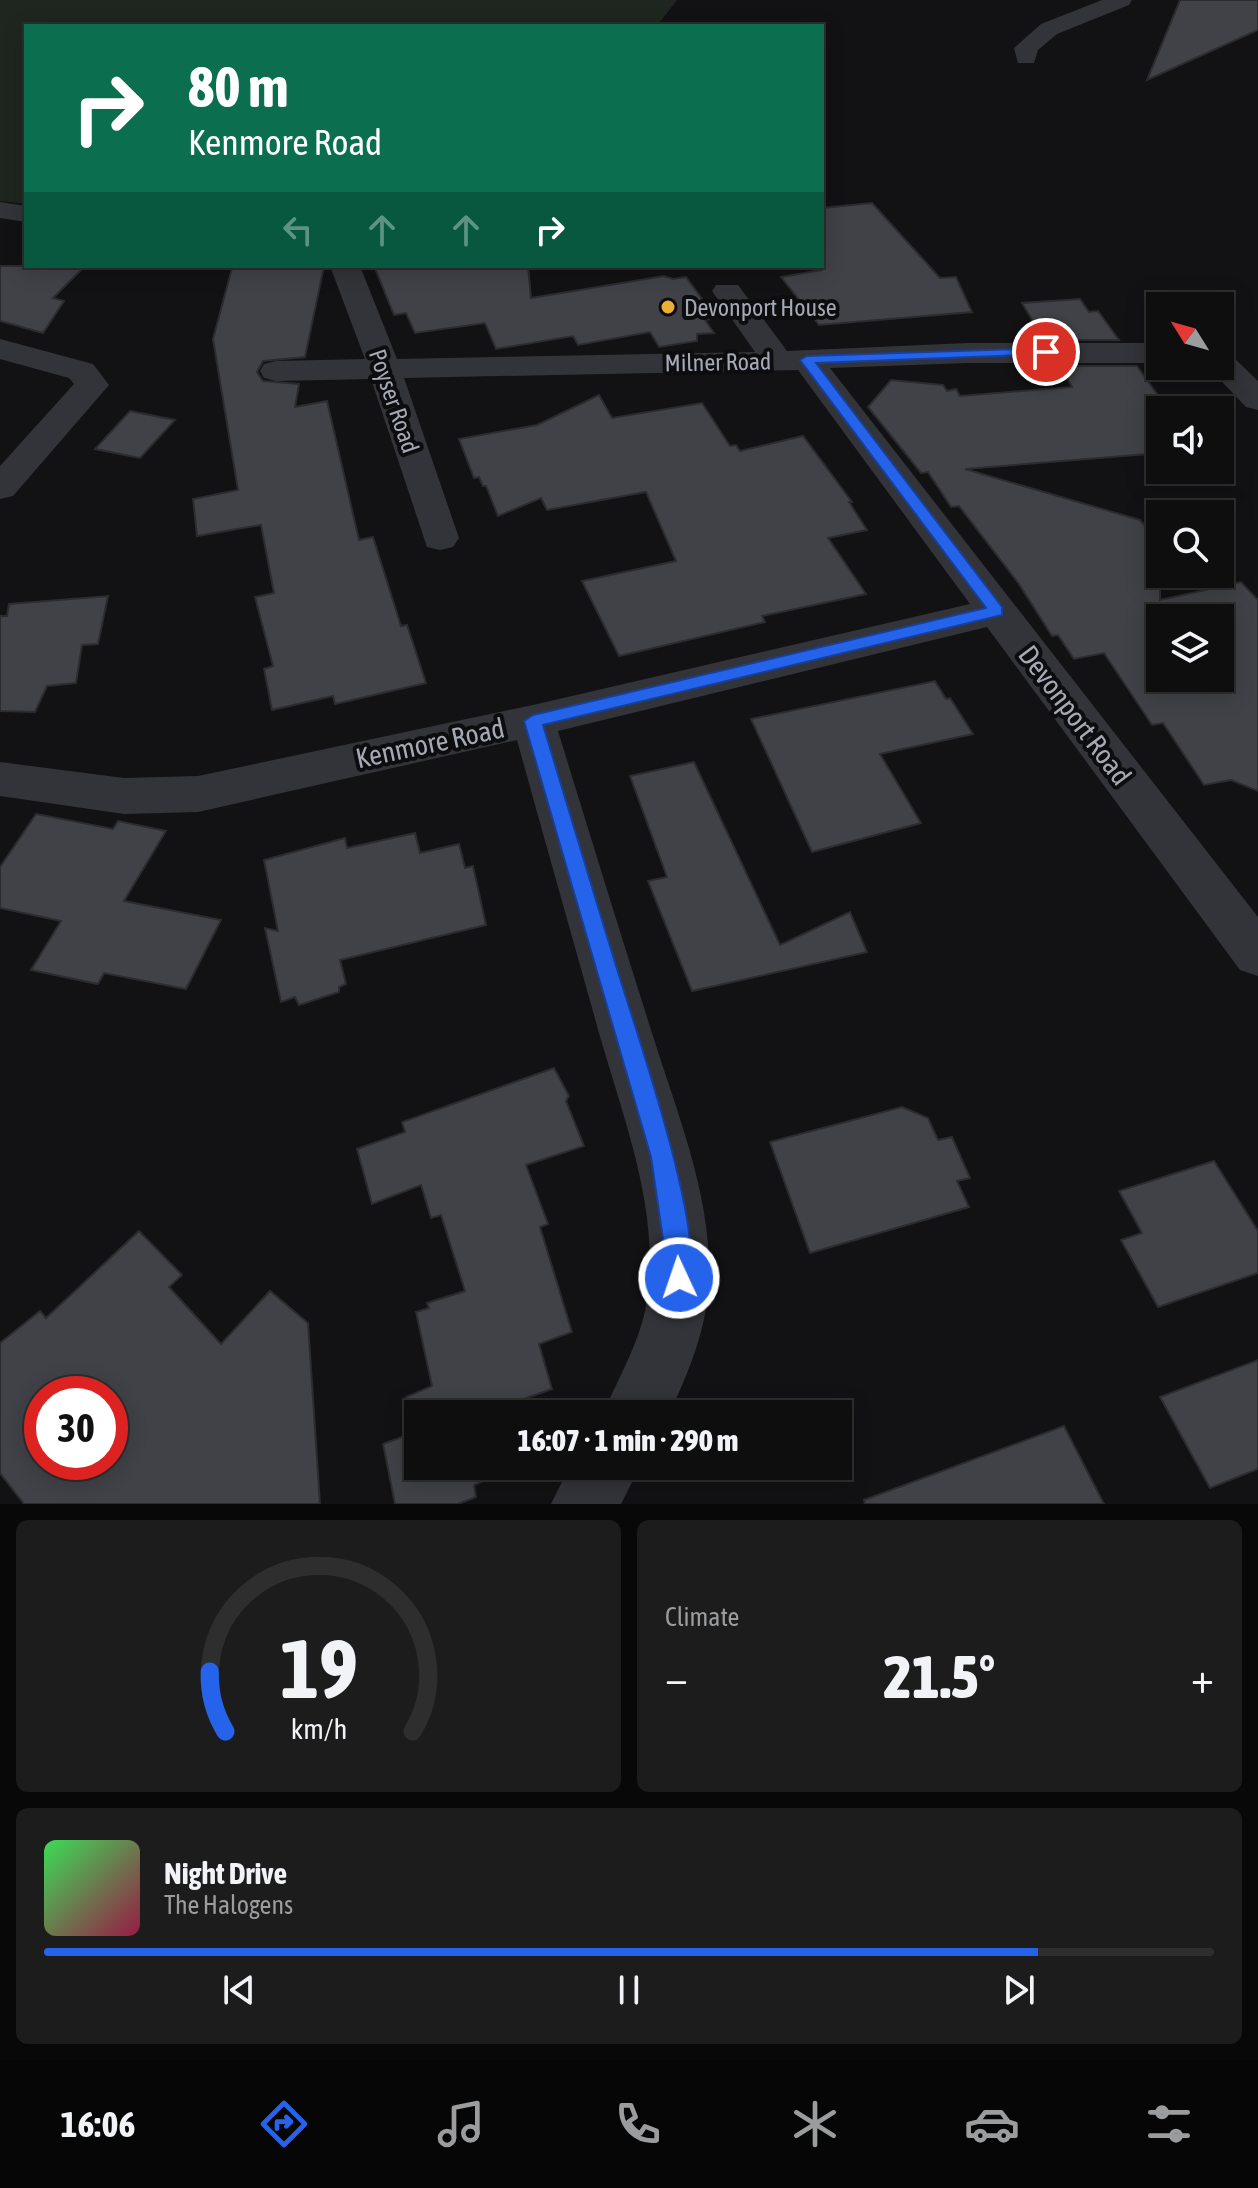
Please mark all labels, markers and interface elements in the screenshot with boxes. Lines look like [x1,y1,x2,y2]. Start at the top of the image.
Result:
text: 80 m [188,55,289,119]
icon: right [56,56,160,160]
text: Kenmore Road [188,121,382,163]
icon: left [276,208,320,252]
icon: ahead [360,208,404,252]
icon: ahead [444,208,488,252]
icon: right [528,208,572,252]
north arrow [1146,292,1234,380]
map controls [1146,292,1234,692]
place label: Devonport House [684,294,837,321]
marker: Devonport House [659,298,677,316]
pin [1012,318,1080,386]
icon: arrive [1024,330,1068,374]
street label: Poyser Road [364,346,424,456]
street label: Milner Road [664,348,772,376]
button: sound [1146,396,1234,484]
button: search [1146,500,1234,588]
button: layers [1146,604,1234,692]
street label: Devonport Road [1012,639,1138,791]
street label: Kenmore Road [353,712,507,774]
position arrow [637,1236,721,1320]
speed limit sign: 30 [24,1376,128,1480]
text: 16:07 · 1 min · 290 m [518,1423,738,1457]
text: Climate [665,1602,739,1632]
text: 19 [279,1620,358,1716]
text: 21.5° [884,1642,995,1711]
text: − [665,1652,688,1702]
text: + [1191,1652,1214,1702]
text: km/h [290,1712,347,1745]
text: Night Drive [164,1856,287,1890]
text: The Halogens [164,1890,293,1920]
icon: previous [217,1968,261,2012]
icon: pause [607,1968,651,2012]
icon: next [997,1968,1041,2012]
icon: directions [256,2096,312,2152]
icon: music [433,2096,489,2152]
icon: phone [610,2096,666,2152]
icon: climate [787,2096,843,2152]
icon: car [964,2096,1020,2152]
icon: filters [1141,2096,1197,2152]
text: 16:06 [61,2103,135,2145]

